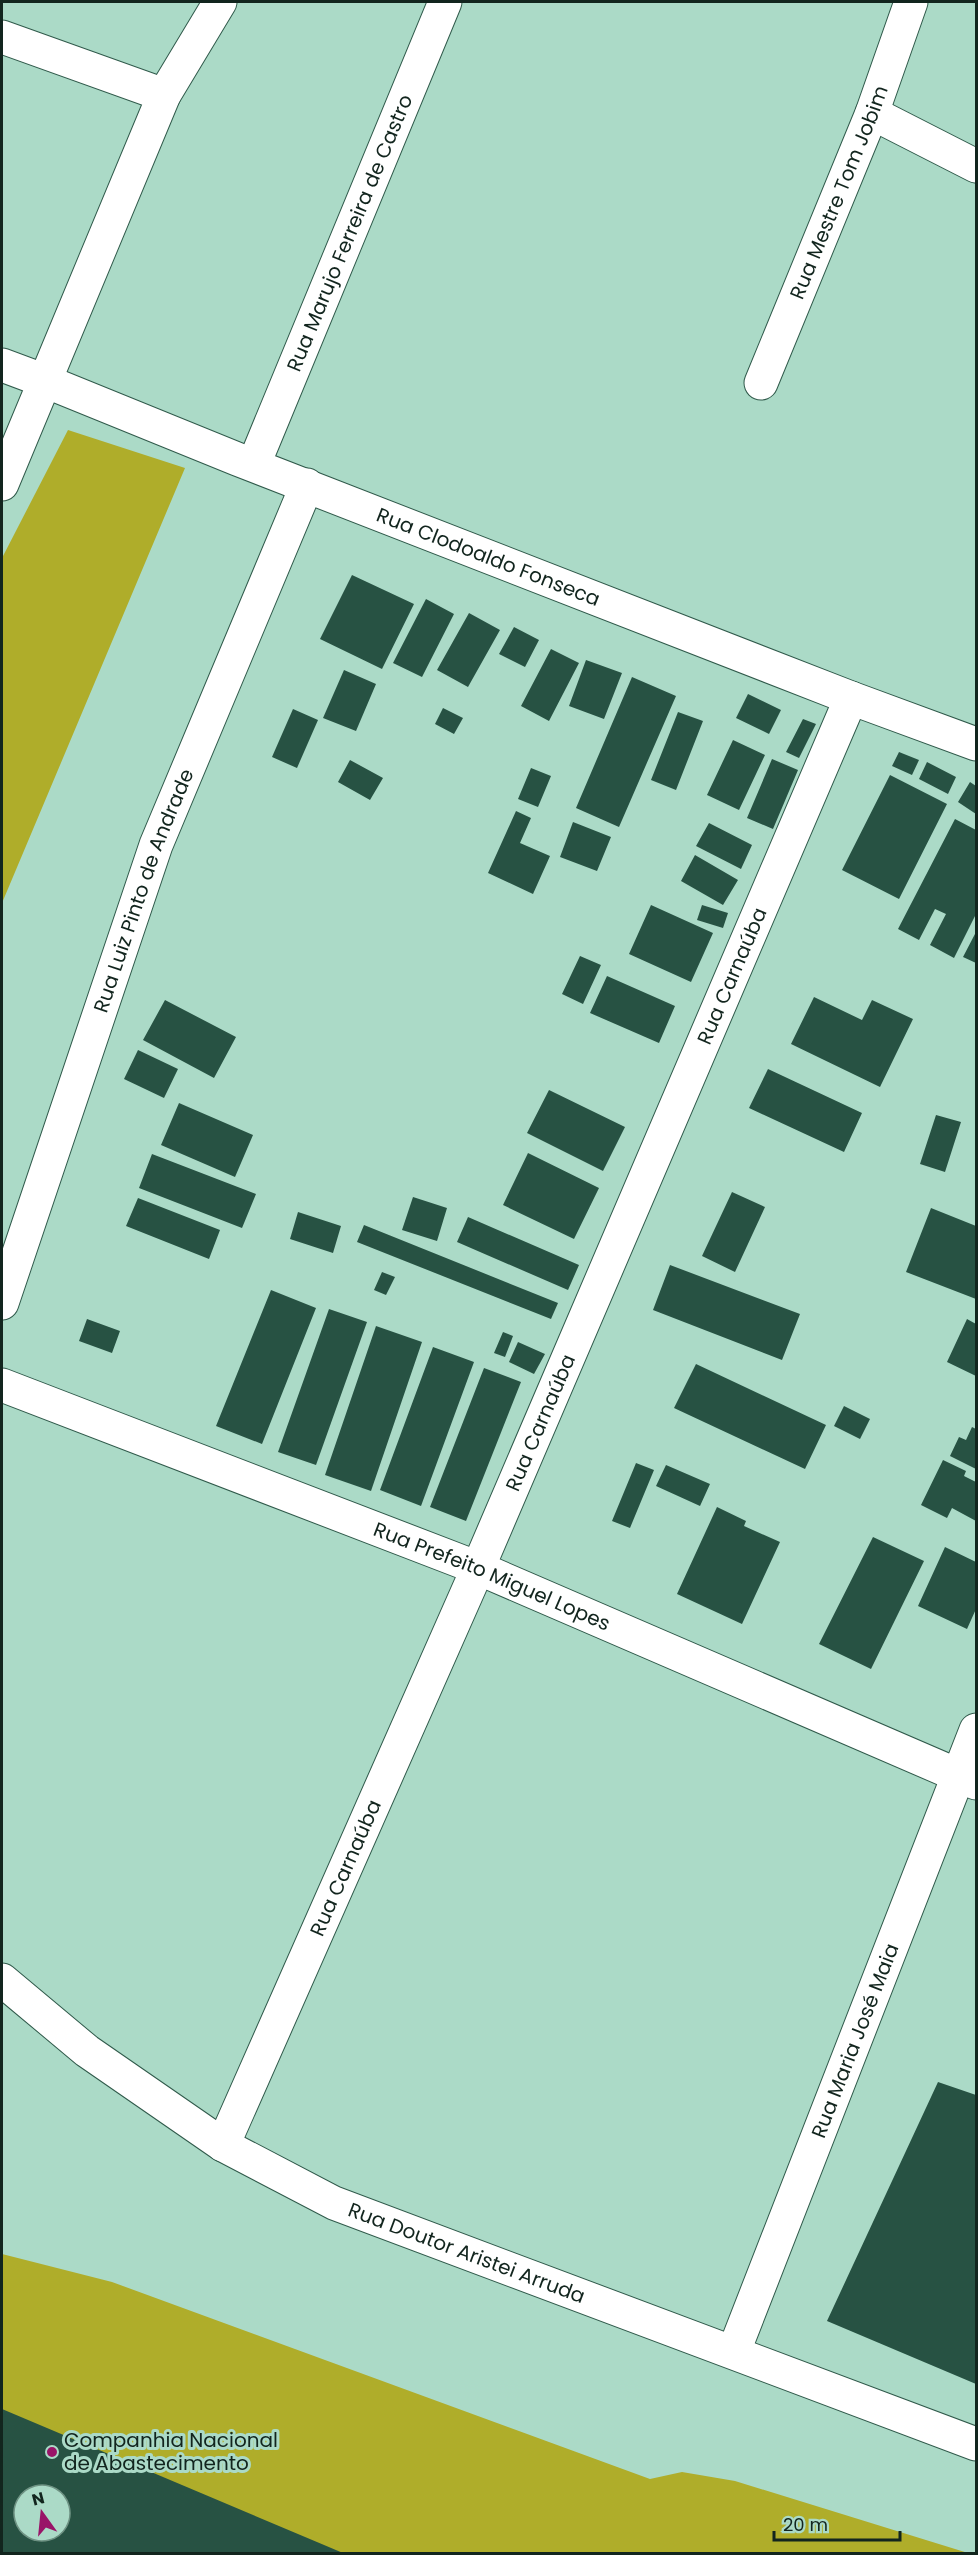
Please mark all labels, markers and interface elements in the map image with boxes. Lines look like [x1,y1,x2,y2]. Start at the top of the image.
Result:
street label: Rua Mestre Tom Jobim [783,82,895,303]
street label: Rua Marujo Ferreira de Castro [280,90,419,376]
street label: Rua Clodoaldo Fonseca [373,501,604,613]
street label: Rua Luiz Pinto de Andrade [87,764,200,1016]
street label: Rua Carnaúba [690,903,774,1049]
street label: Rua Carnaúba [499,1350,582,1495]
street label: Rua Prefeito Miguel Lopes [370,1515,615,1637]
street label: Rua Carnaúba [303,1795,388,1941]
street label: Rua Maria José Maia [804,1939,905,2142]
street label: Rua Doutor Aristei Arruda [344,2196,589,2310]
place label: Companhia Nacional de Abastecimento [64,2426,278,2477]
marker: Companhia Nacional de Abastecimento [45,2445,59,2459]
north arrow [12,2483,72,2543]
text: N [29,2486,47,2512]
scale bar [774,2504,900,2542]
text: 20 m [783,2512,828,2537]

